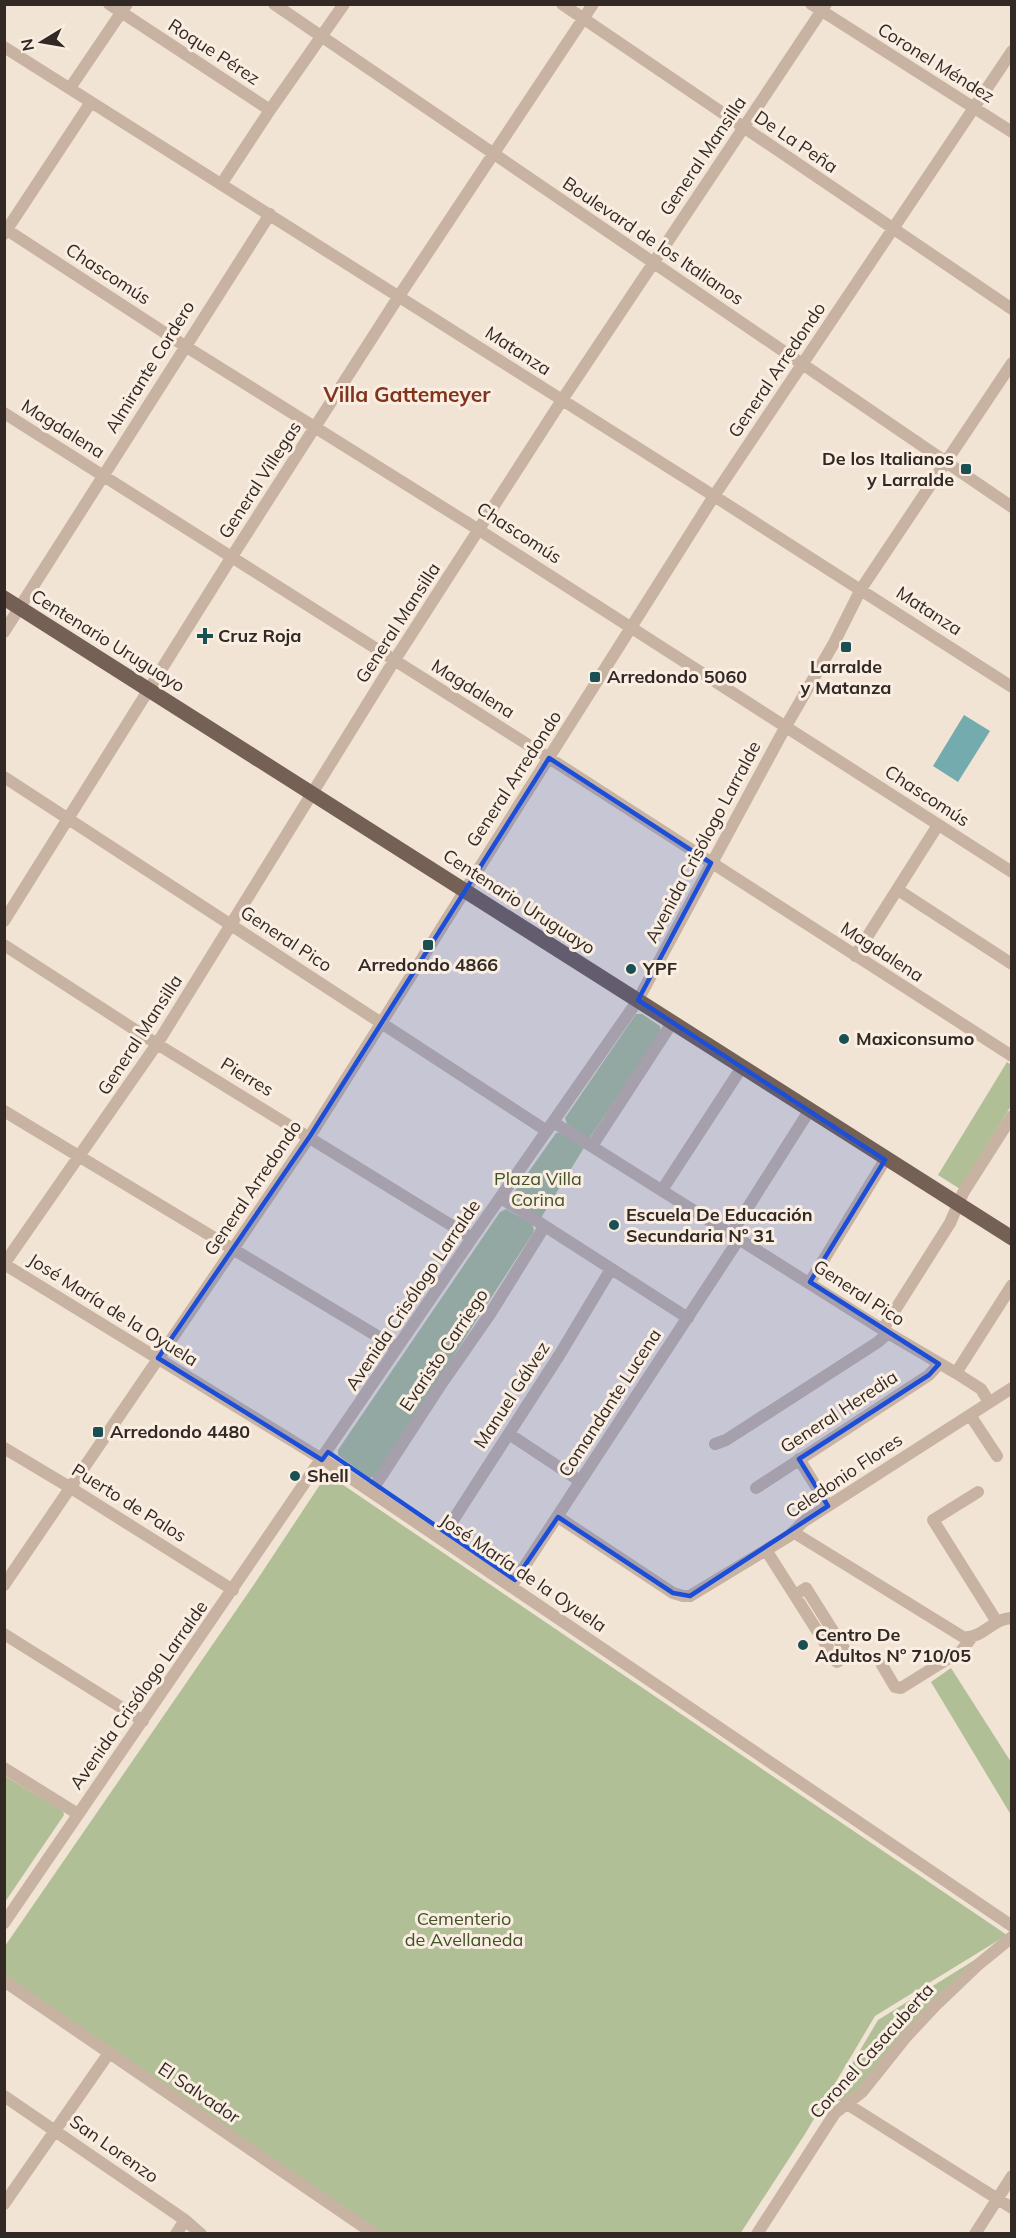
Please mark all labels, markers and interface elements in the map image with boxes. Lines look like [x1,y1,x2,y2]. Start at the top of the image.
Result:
north arrow [12,12,72,72]
street label: Roque Pérez [164,13,264,90]
street label: Coronel Méndez [873,17,999,108]
text: N [16,37,38,53]
street label: General Mansilla [654,92,751,220]
street label: De La Peña [750,105,842,178]
street label: Boulevard de los Italianos [558,171,748,310]
street label: Chascomús [61,238,155,310]
street label: Almirante Cordero [100,296,200,437]
street label: General Arredondo [723,298,830,442]
street label: Matanza [481,321,556,380]
district label: Villa Gattemeyer [323,381,491,407]
street label: Magdalena [17,394,109,463]
street label: General Villegas [213,417,306,543]
place label: De los Italianos y Larralde [822,447,954,491]
marker: De los Italianos y Larralde [959,462,973,476]
street label: Chascomús [472,497,566,569]
street label: General Mansilla [350,558,445,687]
street label: Matanza [892,581,967,640]
street label: Centenario Uruguayo [27,584,189,697]
place label: Cruz Roja [218,624,301,647]
marker: Cruz Roja [196,627,214,645]
marker: Larralde y Matanza [839,640,853,654]
street label: Magdalena [427,654,519,723]
place label: Larralde y Matanza [800,655,891,699]
place label: Arredondo 5060 [607,665,747,688]
marker: Arredondo 5060 [588,670,602,684]
street label: General Arredondo [461,706,566,851]
street label: Avenida Crisólogo Larralde [640,737,766,947]
street label: Chascomús [880,760,974,832]
street label: Centenario Uruguayo [439,844,600,959]
street label: General Pico [236,900,336,977]
street label: Magdalena [837,916,928,987]
marker: Arredondo 4866 [421,938,435,952]
place label: Arredondo 4866 [358,953,498,976]
place label: YPF [642,957,677,980]
marker: YPF [624,962,638,976]
street label: General Mansilla [92,970,187,1099]
place label: Maxiconsumo [856,1027,974,1050]
marker: Maxiconsumo [837,1032,851,1046]
street label: Pierres [217,1052,278,1101]
street label: General Arredondo [199,1116,306,1260]
park label: Plaza Villa Corina [494,1167,582,1211]
street label: Avenida Crisólogo Larralde [340,1195,485,1394]
place label: Escuela De Educación Secundaria Nº 31 [626,1203,813,1247]
marker: Escuela De Educación Secundaria Nº 31 [607,1218,621,1232]
street label: José María de la Oyuela [24,1248,202,1371]
street label: General Pico [809,1254,909,1331]
street label: Evaristo Carriego [394,1284,493,1415]
street label: Comandante Lucena [553,1324,666,1481]
street label: Manuel Gálvez [469,1337,555,1452]
street label: General Heredia [776,1365,902,1458]
place label: Arredondo 4480 [110,1420,250,1443]
marker: Arredondo 4480 [91,1425,105,1439]
street label: Celedonio Flores [781,1428,907,1523]
street label: Puerto de Palos [68,1458,191,1547]
place label: Shell [307,1464,349,1487]
marker: Shell [288,1469,302,1483]
street label: José María de la Oyuela [436,1508,611,1637]
street label: Avenida Crisólogo Larralde [65,1596,213,1794]
place label: Centro De Adultos Nº 710/05 [815,1623,971,1667]
marker: Centro De Adultos Nº 710/05 [796,1638,810,1652]
park label: Cementerio de Avellaneda [405,1907,523,1951]
street label: Coronel Casacuberta [805,1978,939,2123]
street label: El Salvador [154,2057,245,2129]
street label: San Lorenzo [65,2109,163,2188]

